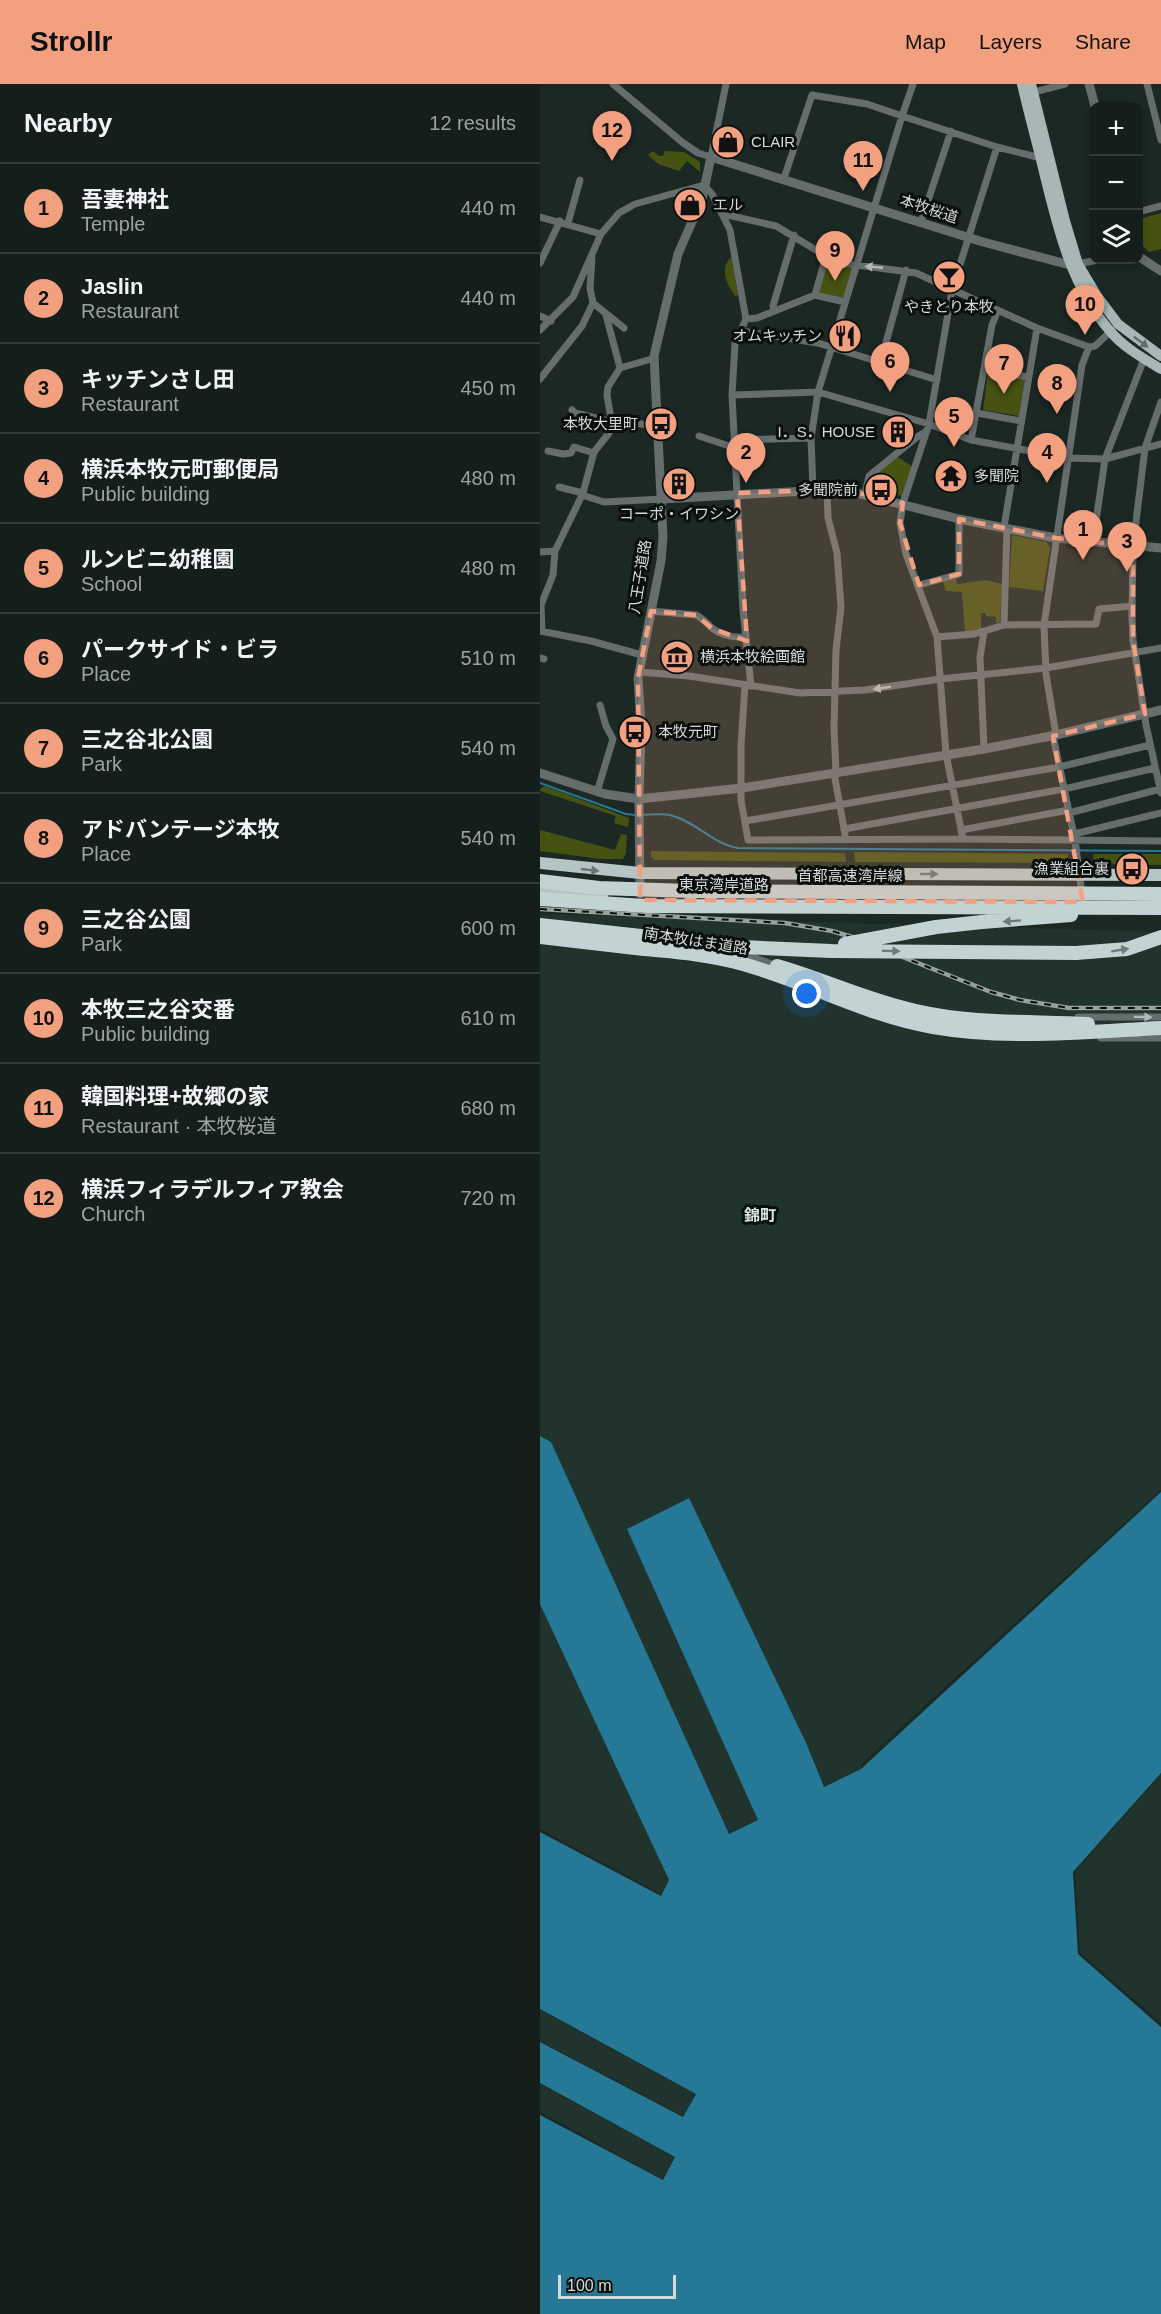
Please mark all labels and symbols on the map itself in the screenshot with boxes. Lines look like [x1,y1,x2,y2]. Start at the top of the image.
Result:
pin: 12 [592,112,632,161]
shop icon: CLAIR [710,124,746,160]
place label: CLAIR [751,133,795,150]
pin: 11 [844,141,882,191]
shop icon: エル [672,187,708,223]
street label: 本牧桜道 [898,191,960,226]
place label: エル [713,196,743,213]
pin: 9 [816,232,854,281]
bar icon: やきとり本牧 [931,259,967,295]
one-way arrow [865,262,884,272]
pin: 10 [1066,286,1104,335]
place label: やきとり本牧 [904,298,994,315]
restaurant icon: オムキッチン [827,318,863,354]
place label: オムキッチン [732,327,822,344]
one-way arrow [1132,336,1148,348]
pin: 6 [870,342,910,392]
pin: 7 [984,344,1024,394]
pin: 8 [1038,364,1076,414]
pin: 5 [934,398,974,447]
bus stop icon: 本牧大里町 [643,406,679,442]
building icon: I．S．HOUSE [880,414,916,450]
place label: 本牧大里町 [563,415,638,432]
place label: I．S．HOUSE [777,423,875,440]
pin: 2 [726,434,766,483]
pin: 4 [1028,434,1066,483]
temple icon: 多聞院 [933,458,969,494]
building icon: コーポ・イワシン [661,466,697,502]
place label: 多聞院 [974,467,1019,484]
bus stop icon: 多聞院前 [863,472,899,508]
place label: 多聞院前 [798,481,858,498]
place label: コーポ・イワシン [619,505,739,522]
pin: 1 [1064,510,1102,560]
pin: 3 [1108,522,1146,572]
street label: 八王子道路 [625,539,654,615]
museum icon: 横浜本牧絵画館 [659,639,695,675]
place label: 横浜本牧絵画館 [700,648,805,665]
one-way arrow [872,683,891,692]
bus stop icon: 本牧元町 [617,714,653,750]
place label: 本牧元町 [658,723,718,740]
bus stop icon: 漁業組合裏 [1114,851,1150,887]
place label: 漁業組合裏 [1034,860,1109,877]
one-way arrow [580,865,599,875]
street label: 首都高速湾岸線 [797,867,903,884]
one-way arrow [920,869,939,879]
street label: 東京湾岸道路 [679,876,769,893]
one-way arrow [1002,916,1021,925]
street label: 南本牧はま道路 [643,924,749,957]
one-way arrow [1110,945,1129,954]
one-way arrow [882,946,901,956]
your location [792,979,821,1008]
one-way arrow [1133,1012,1152,1022]
district label: 錦町 [744,1207,776,1224]
scale bar [558,2272,676,2300]

